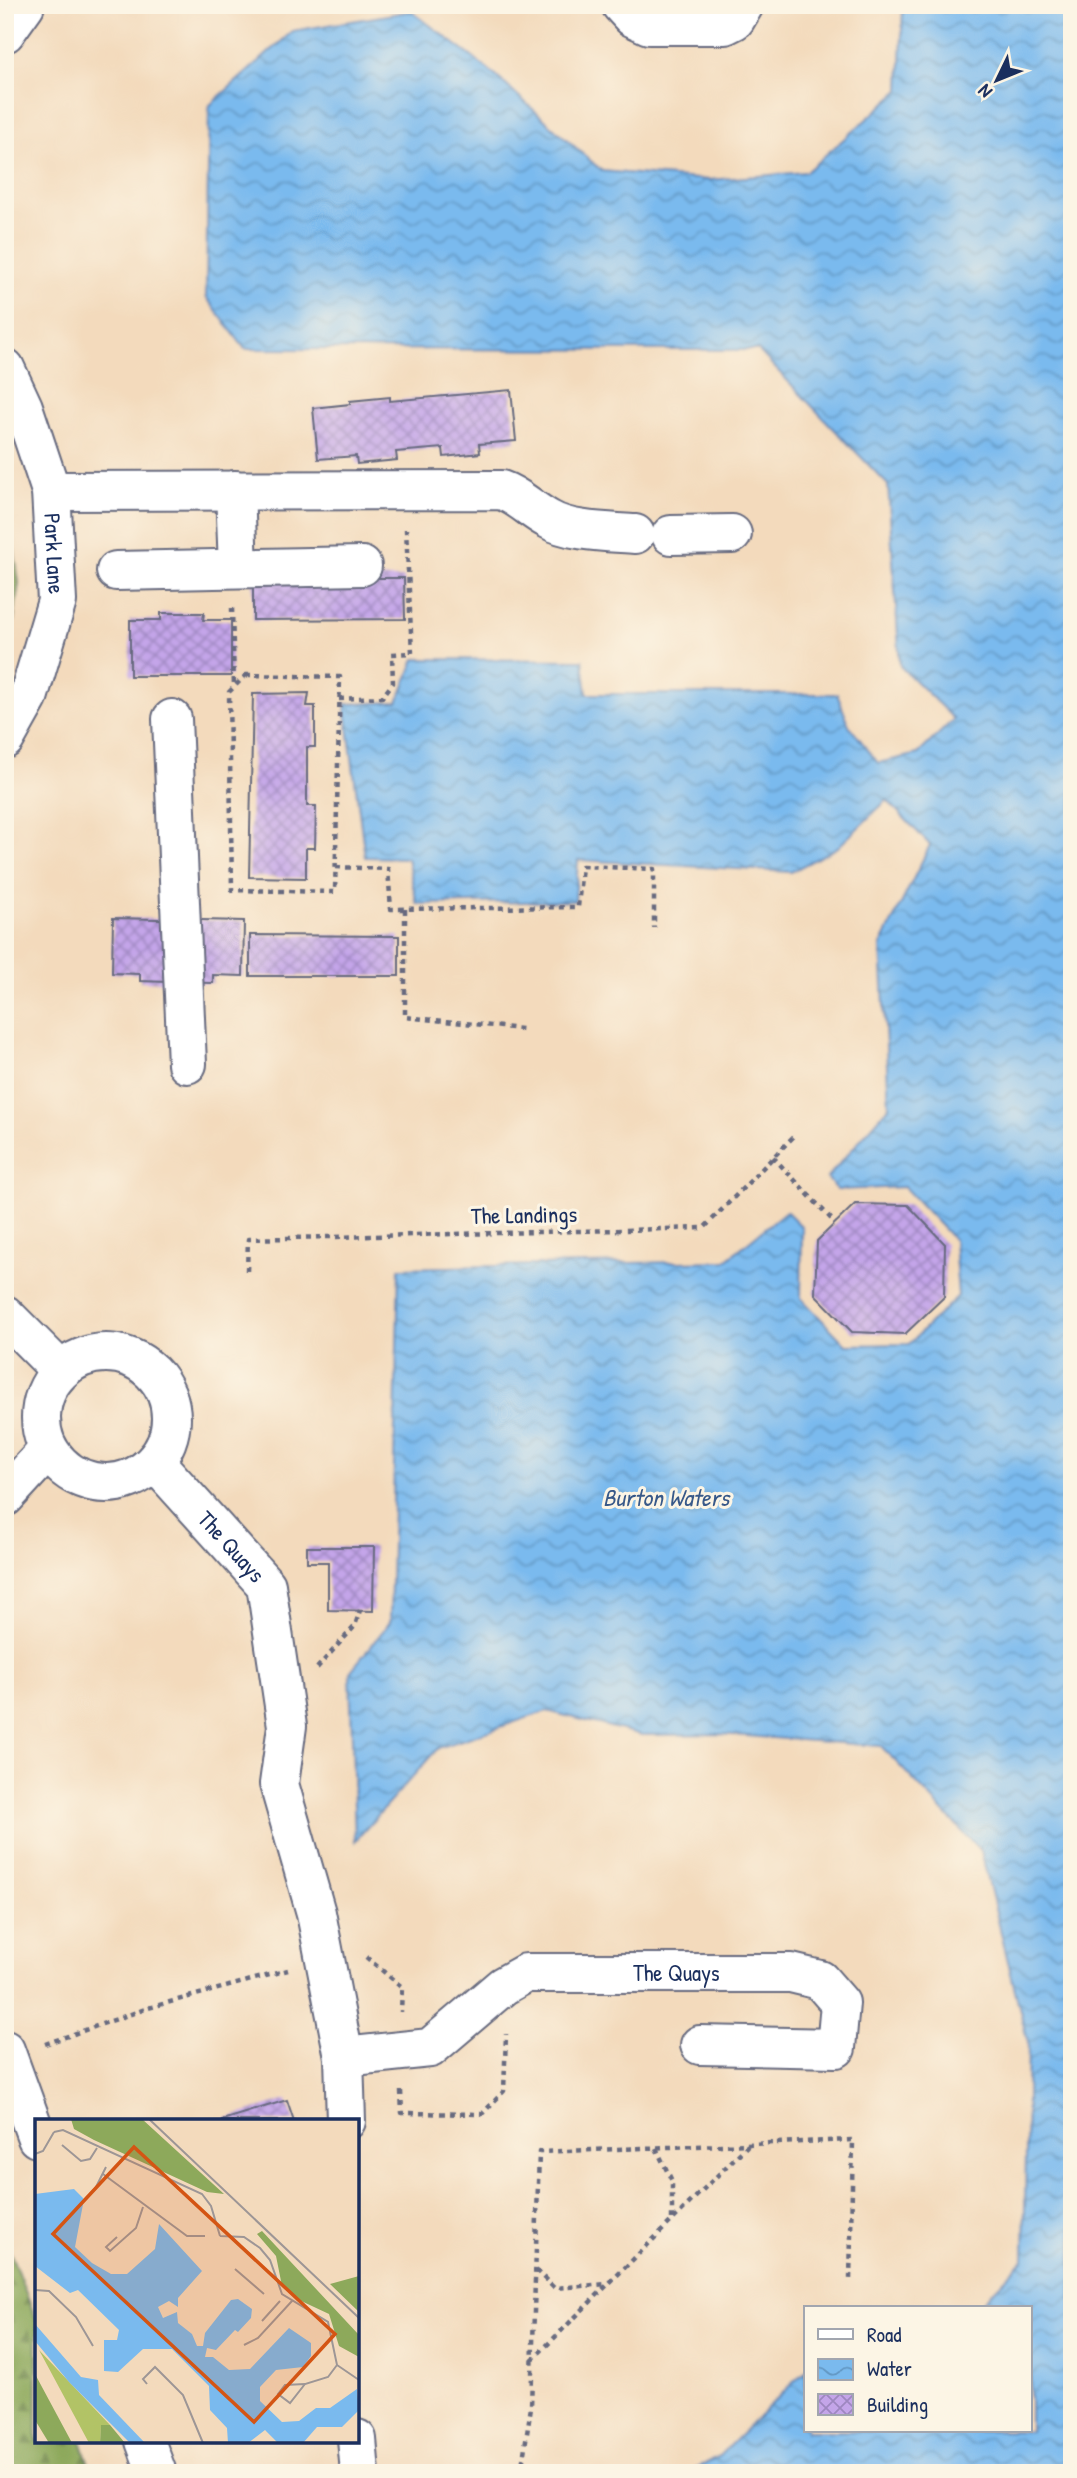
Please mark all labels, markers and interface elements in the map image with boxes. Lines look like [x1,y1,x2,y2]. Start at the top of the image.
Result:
north arrow [962,46,1032,116]
text: N [972,79,998,104]
street label: Park Lane [37,512,73,595]
street label: The Landings [471,1198,578,1231]
water label: Burton Waters [603,1481,732,1513]
street label: The Quays [191,1504,272,1589]
street label: The Quays [633,1957,720,1988]
inset map [35,2119,359,2443]
legend [804,2306,1032,2432]
text: Road [867,2320,901,2349]
text: Water [867,2354,912,2383]
text: Building [867,2390,928,2419]

